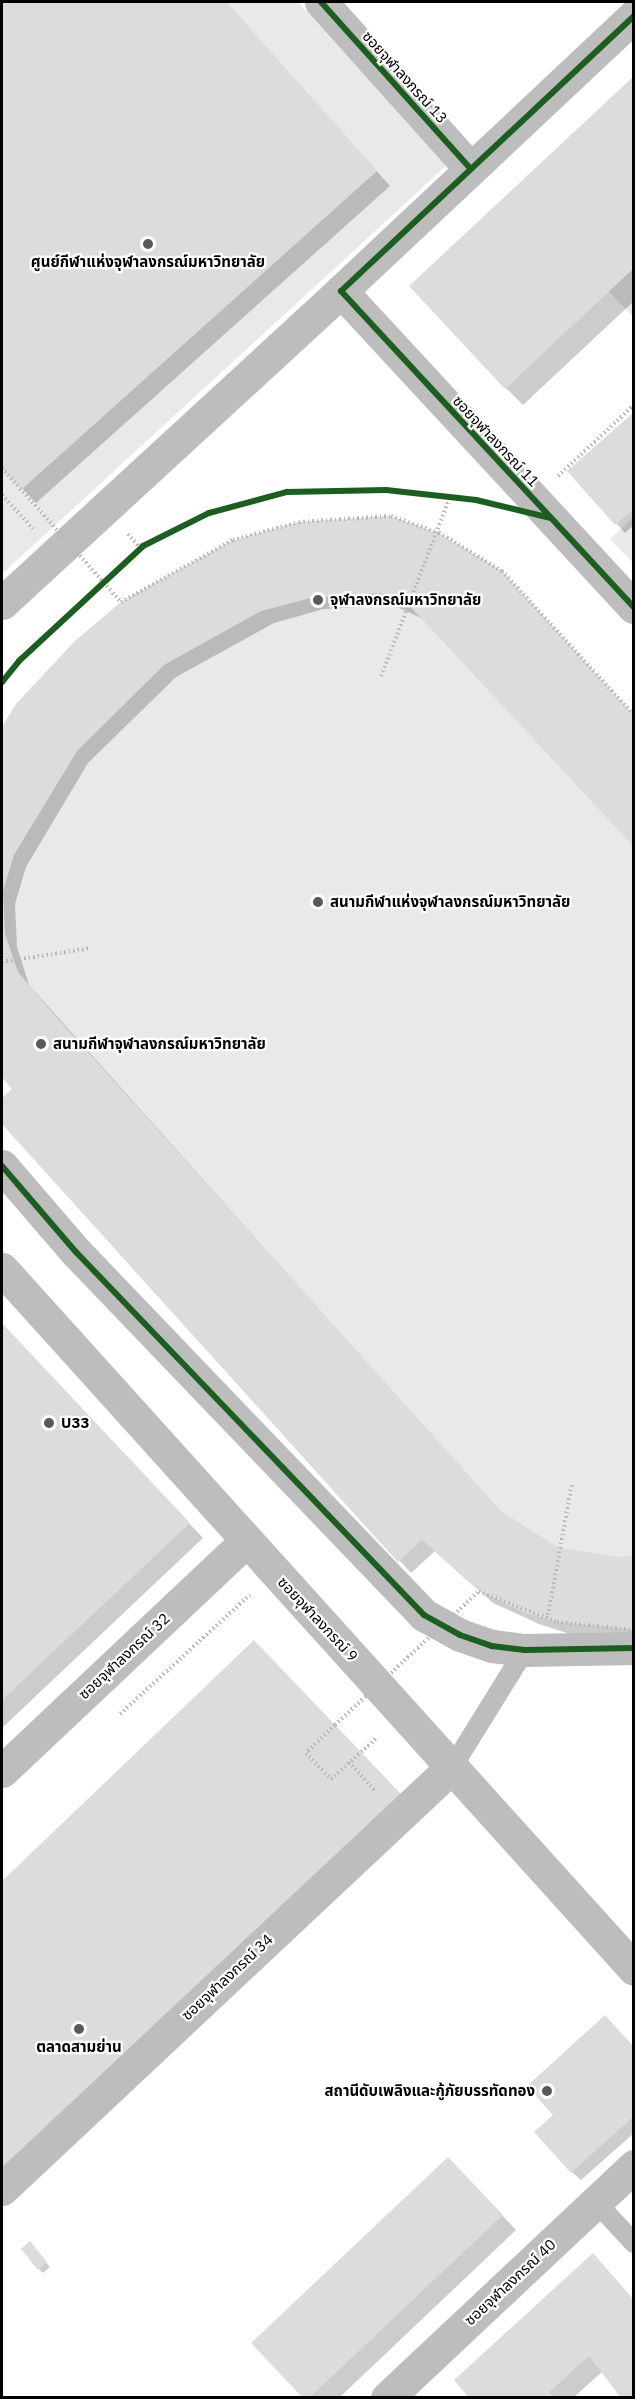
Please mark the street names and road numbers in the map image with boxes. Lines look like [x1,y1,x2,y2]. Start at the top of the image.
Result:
street label: ซอยจุฬาลงกรณ์ 13 [359,27,451,127]
street label: ซอยจุฬาลงกรณ์ 11 [449,392,543,490]
street label: ซอยจุฬาลงกรณ์ 9 [274,1573,362,1665]
street label: ซอยจุฬาลงกรณ์ 32 [75,1609,173,1703]
street label: ซอยจุฬาลงกรณ์ 34 [178,1930,276,2024]
street label: ซอยจุฬาลงกรณ์ 40 [461,2235,559,2329]

